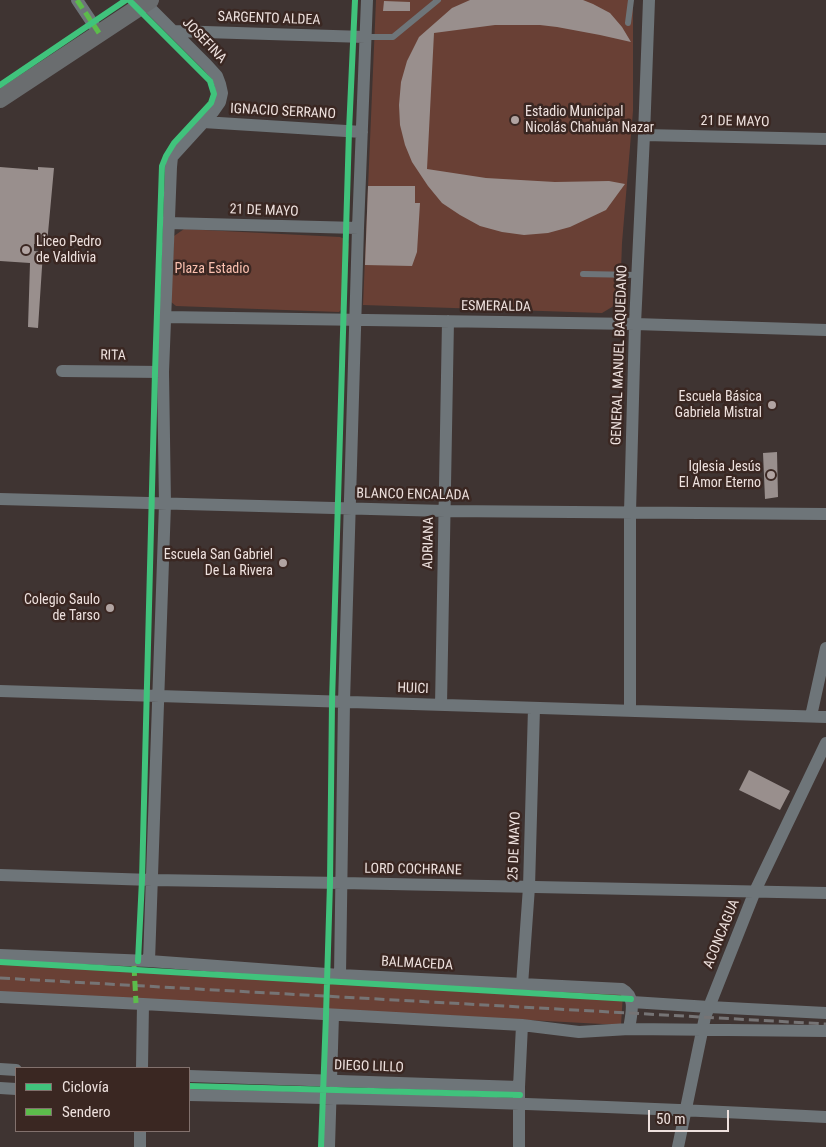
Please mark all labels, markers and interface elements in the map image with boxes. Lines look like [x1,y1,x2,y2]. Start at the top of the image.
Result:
street label: SARGENTO ALDEA [217,9,321,29]
street label: JOSEFINA [178,15,230,67]
street label: IGNACIO SERRANO [230,101,336,123]
place label: Estadio Municipal Nicolás Chahuán Nazar [525,104,654,136]
street label: 21 DE MAYO [700,113,770,131]
marker: Estadio Municipal Nicolás Chahuán Nazar [509,114,521,126]
street label: 21 DE MAYO [229,201,299,221]
place label: Liceo Pedro de Valdivia [36,234,101,266]
marker: Liceo Pedro de Valdivia [20,244,32,256]
park label: Plaza Estadio [174,261,250,277]
street label: GENERAL MANUEL BAQUEDANO [608,265,632,445]
street label: ESMERALDA [461,298,531,316]
street label: RITA [100,347,126,365]
place label: Escuela Básica Gabriela Mistral [675,389,762,422]
marker: Escuela Básica Gabriela Mistral [766,399,778,411]
place label: Iglesia Jesús El Amor Eterno [679,459,761,492]
marker: Iglesia Jesús El Amor Eterno [765,469,777,481]
street label: BLANCO ENCALADA [356,486,470,504]
street label: ADRIANA [420,517,438,569]
place label: Escuela San Gabriel De La Rivera [164,547,273,580]
marker: Escuela San Gabriel De La Rivera [277,557,289,569]
place label: Colegio Saulo de Tarso [24,592,100,624]
marker: Colegio Saulo de Tarso [104,602,116,614]
street label: HUICI [397,680,429,698]
street label: 25 DE MAYO [505,811,525,881]
street label: LORD COCHRANE [364,861,462,879]
street label: ACONCAGUA [701,897,743,971]
street label: BALMACEDA [381,954,453,974]
street label: DIEGO LILLO [334,1057,404,1077]
legend [15,1067,190,1132]
text: Ciclovía [62,1078,109,1096]
scale bar [651,1100,732,1132]
text: Sendero [62,1103,111,1121]
text: 50 m [656,1110,686,1128]

